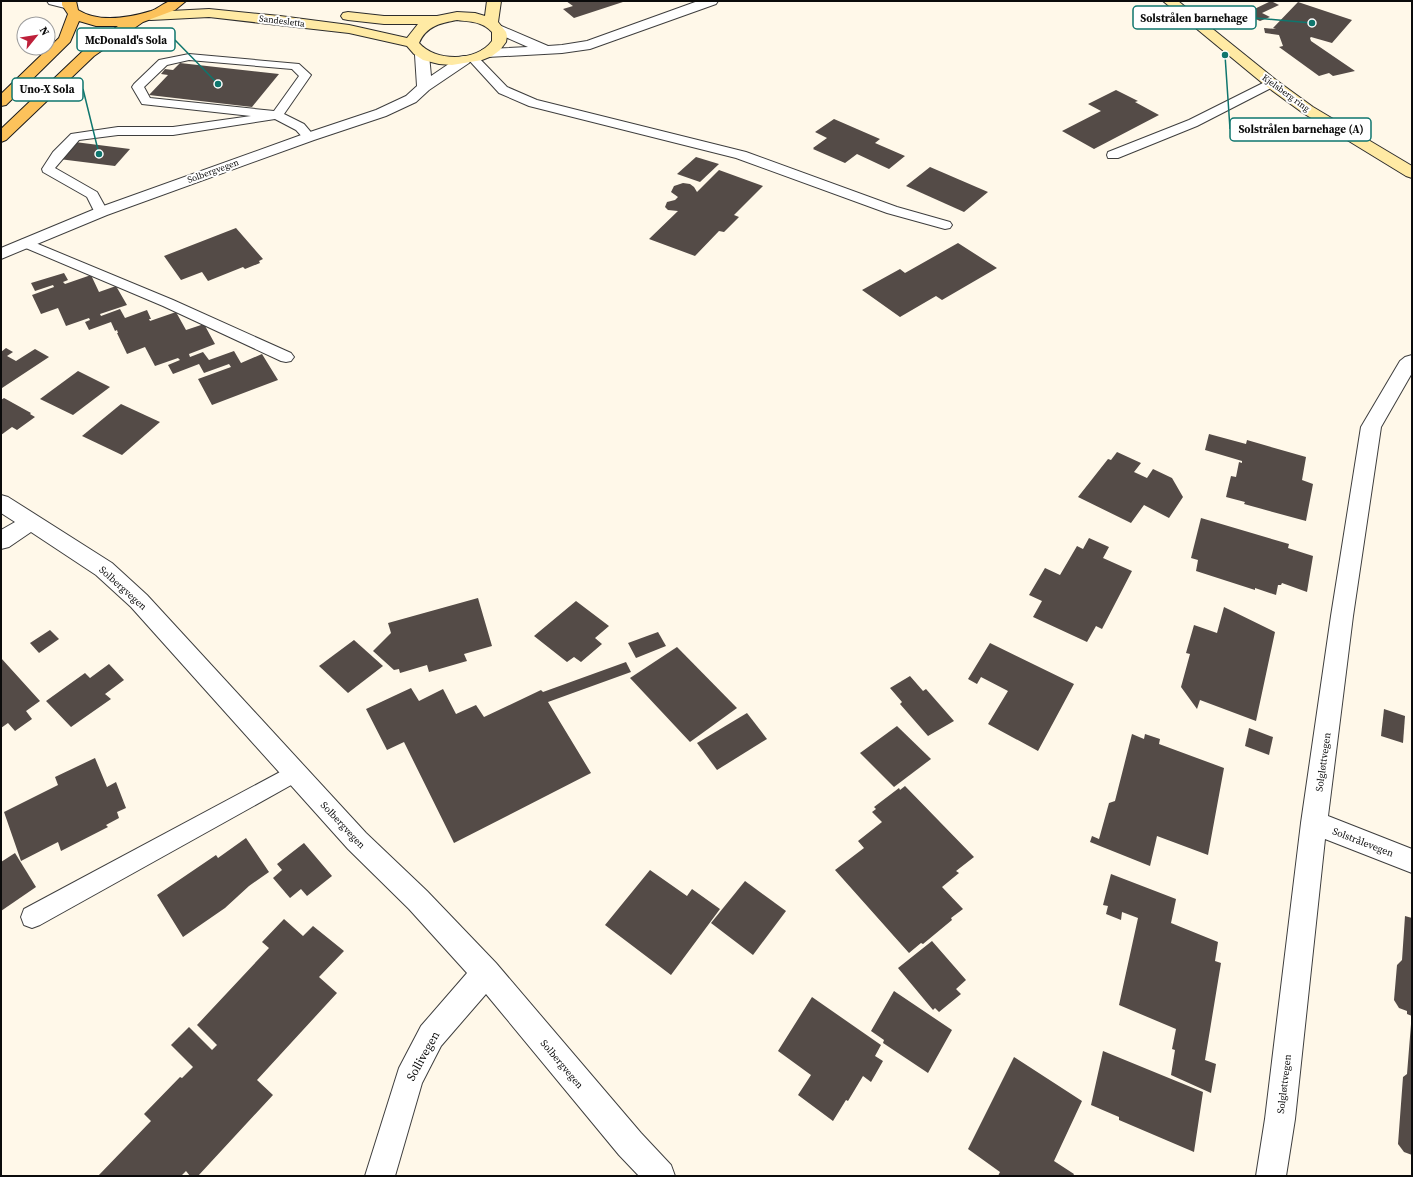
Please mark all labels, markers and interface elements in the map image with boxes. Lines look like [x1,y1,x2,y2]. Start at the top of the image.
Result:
callout: Solstrålen barnehage [1133,6,1256,29]
text: Solstrålen barnehage [1140,11,1248,26]
street label: Sandesletta [258,12,306,30]
north arrow [16,16,56,56]
text: N [36,24,53,38]
callout: McDonald's Sola [77,28,175,51]
text: McDonald's Sola [85,33,167,48]
street label: Kjelsberg ring [1260,72,1313,115]
callout: Uno-X Sola [12,78,83,101]
text: Uno-X Sola [20,82,75,97]
callout: Solstrålen barnehage (A) [1230,118,1371,141]
text: Solstrålen barnehage (A) [1238,122,1364,137]
street label: Solbergvegen [186,156,241,186]
street label: Solbergvegen [96,563,150,613]
street label: Solgløttvegen [1312,732,1334,792]
street label: Solbergvegen [318,799,368,851]
street label: Solstrålevegen [1331,824,1395,860]
street label: Sollivegen [403,1028,443,1084]
street label: Solbergvegen [538,1037,586,1091]
street label: Solgløttvegen [1274,1054,1294,1114]

